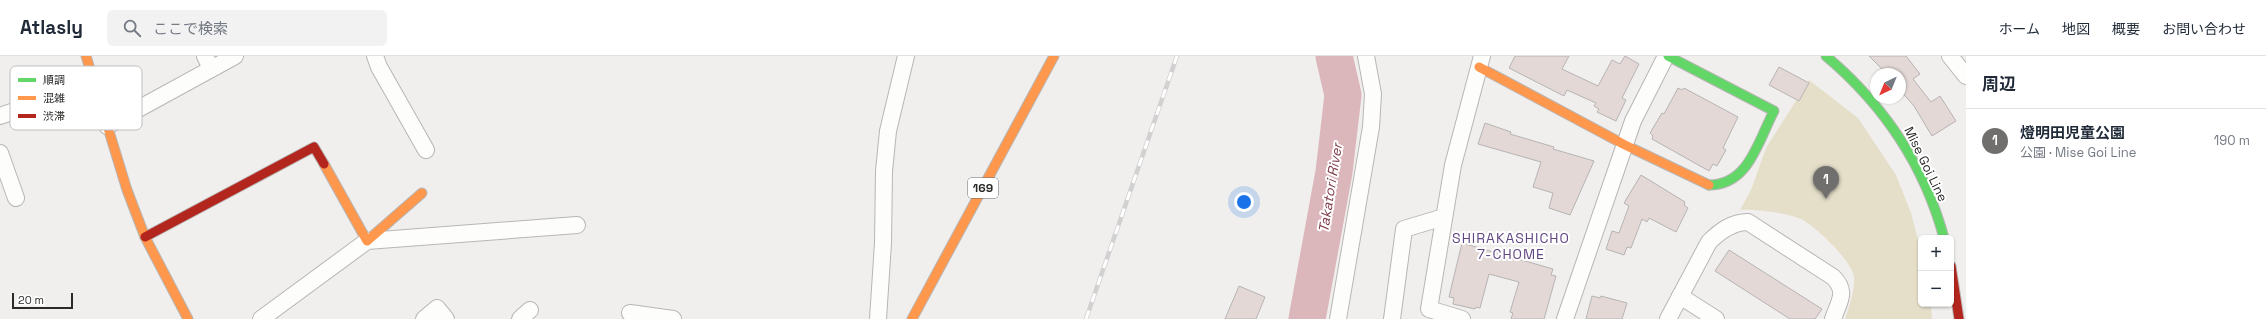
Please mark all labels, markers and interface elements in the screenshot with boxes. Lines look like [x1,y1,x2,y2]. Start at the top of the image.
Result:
search box [107,10,387,46]
text: Atlasly [20,15,83,40]
icon: search [121,17,143,39]
text: ここで検索 [153,19,228,38]
text: ホーム [1998,20,2040,38]
text: 地図 [2062,20,2090,38]
text: 概要 [2112,20,2140,38]
text: お問い合わせ [2162,20,2246,38]
legend [10,66,142,130]
north arrow [1870,68,1906,104]
text: 順調 [43,73,65,87]
text: 周辺 [1982,73,2016,95]
text: 混雑 [43,91,65,105]
text: 渋滞 [43,109,65,123]
text: 燈明田児童公園 [2020,123,2125,142]
street label: Mise Goi Line [1901,124,1951,204]
text: 1 [1992,132,1998,149]
text: 190 m [2214,132,2250,149]
water label: Takatori River [1314,140,1346,234]
text: 公園 · Mise Goi Line [2020,144,2137,161]
pin: 1 [1813,166,1839,199]
road number: 169 [968,178,998,198]
your location [1234,192,1254,212]
district label: SHIRAKASHICHO 7-CHOME [1452,229,1570,263]
map controls [1918,235,1954,307]
button: + [1918,235,1954,271]
button: − [1918,271,1954,307]
scale bar [12,291,73,310]
text: 20 m [18,293,44,307]

